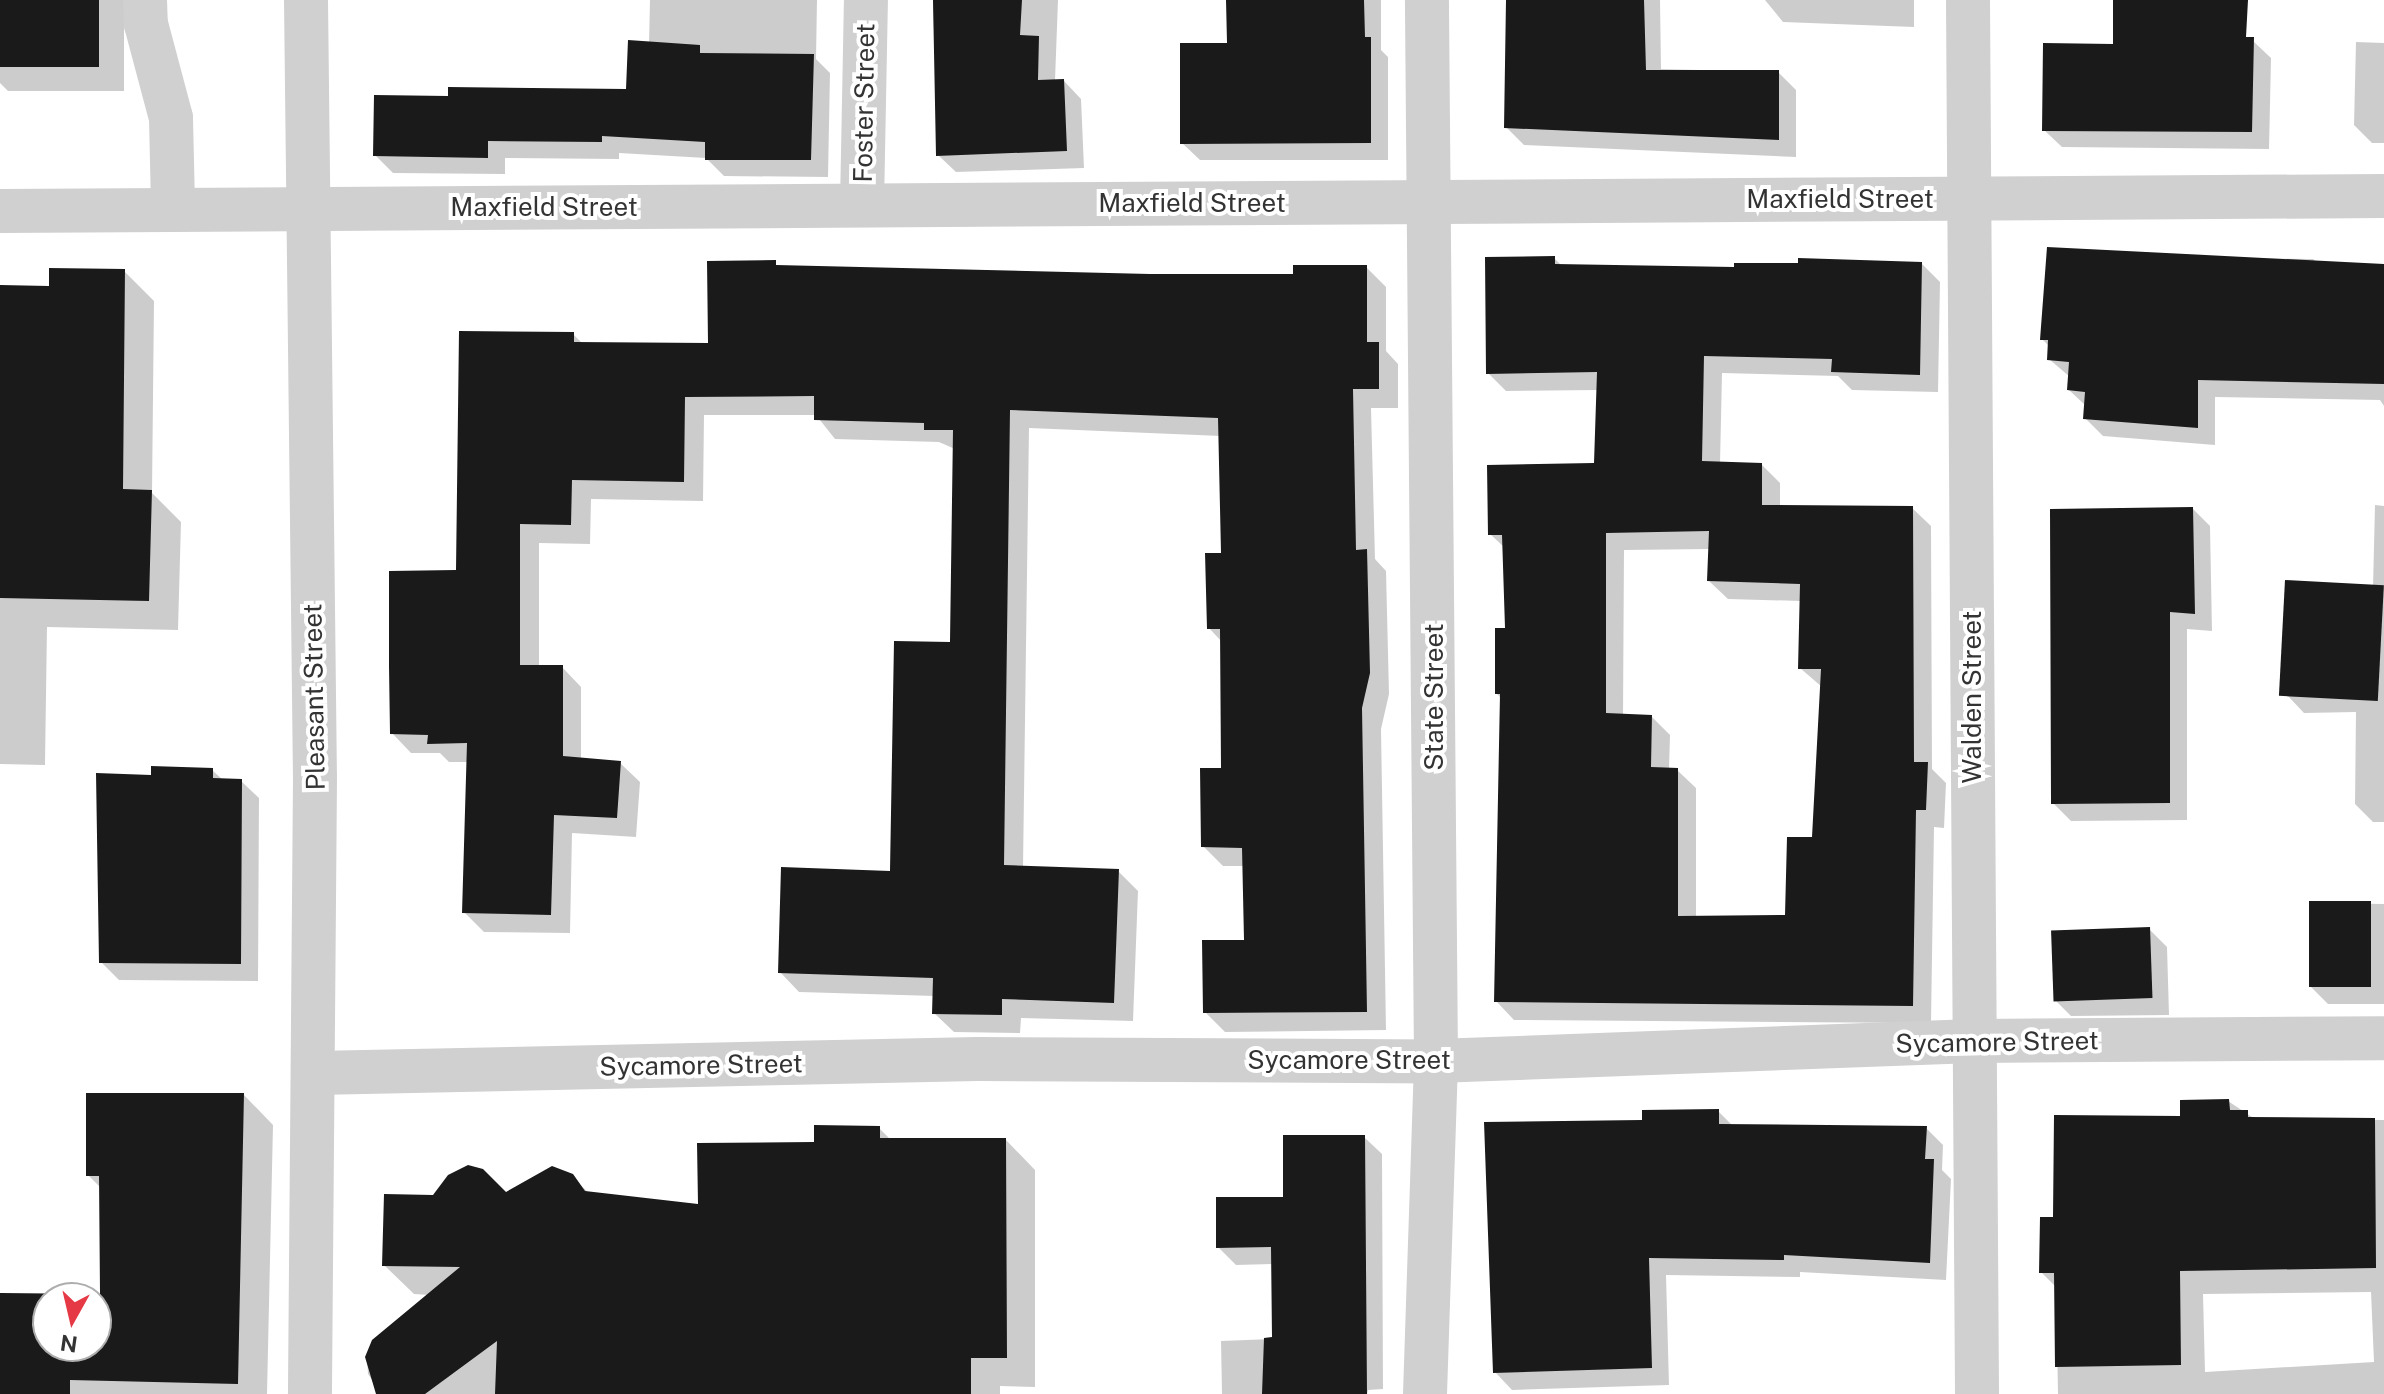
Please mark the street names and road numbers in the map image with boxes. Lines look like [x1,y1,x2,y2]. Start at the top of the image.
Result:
street label: Foster Street [847,23,881,183]
street label: Maxfield Street [1746,183,1934,215]
street label: Maxfield Street [1098,187,1286,219]
street label: Maxfield Street [450,191,638,223]
street label: Pleasant Street [297,603,331,791]
street label: Walden Street [1956,611,1988,783]
street label: State Street [1418,623,1450,771]
street label: Sycamore Street [1895,1025,2099,1059]
street label: Sycamore Street [1247,1044,1451,1076]
street label: Sycamore Street [599,1048,803,1082]

